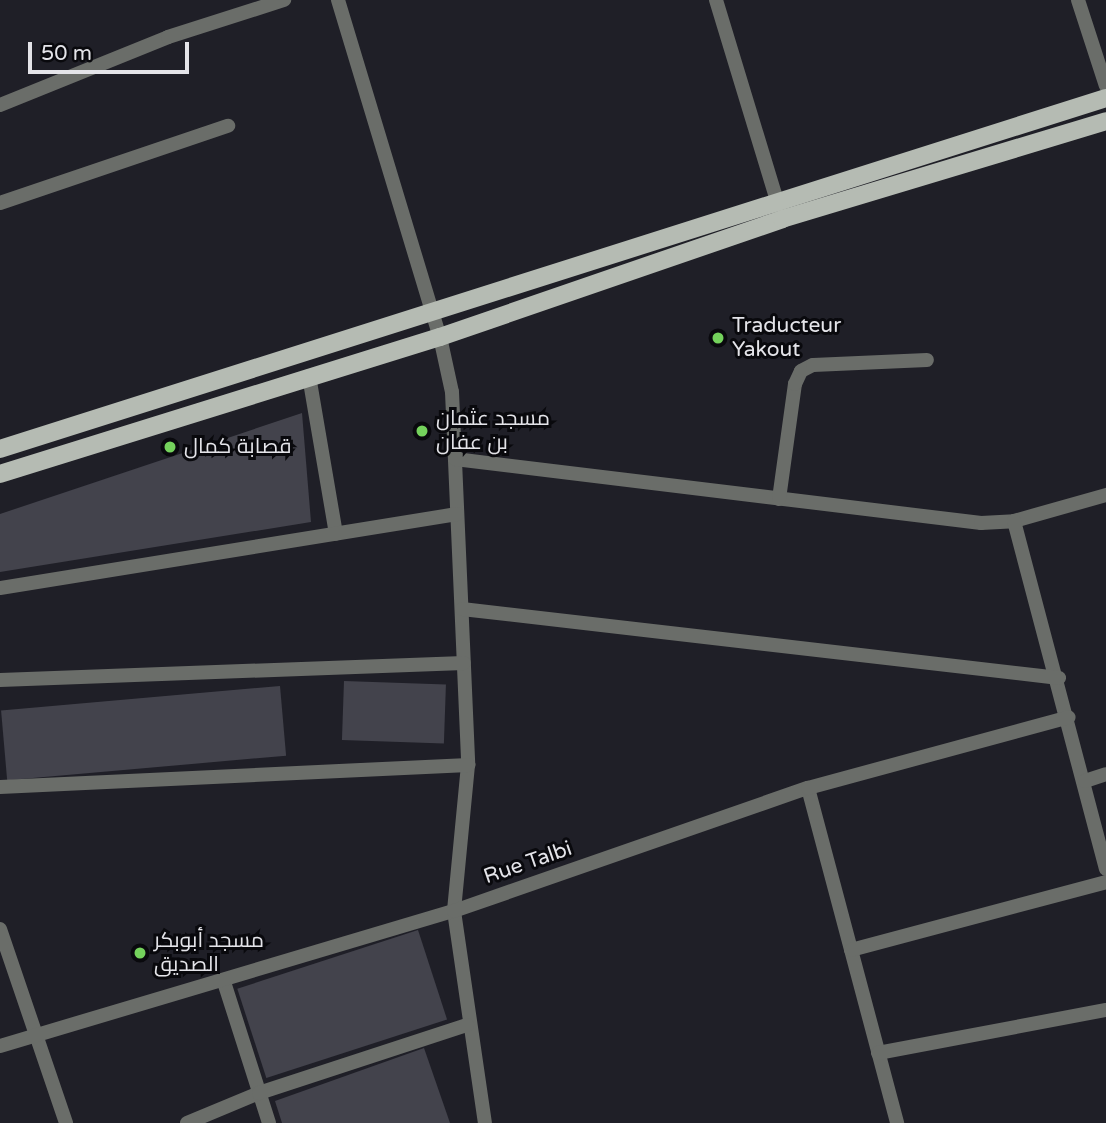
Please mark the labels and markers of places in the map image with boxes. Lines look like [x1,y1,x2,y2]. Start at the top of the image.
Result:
place label: Traducteur Yakout [732,313,841,363]
marker: Traducteur Yakout [710,330,726,346]
place label: مسجد عثمان بن عفان [436,406,550,456]
marker: مسجد عثمان بن عفان [414,423,430,439]
place label: قصابة كمال [184,434,292,460]
marker: قصابة كمال [162,439,178,455]
place label: مسجد أبوبكر الصديق [154,928,264,978]
marker: مسجد أبوبكر الصديق [132,945,148,961]

